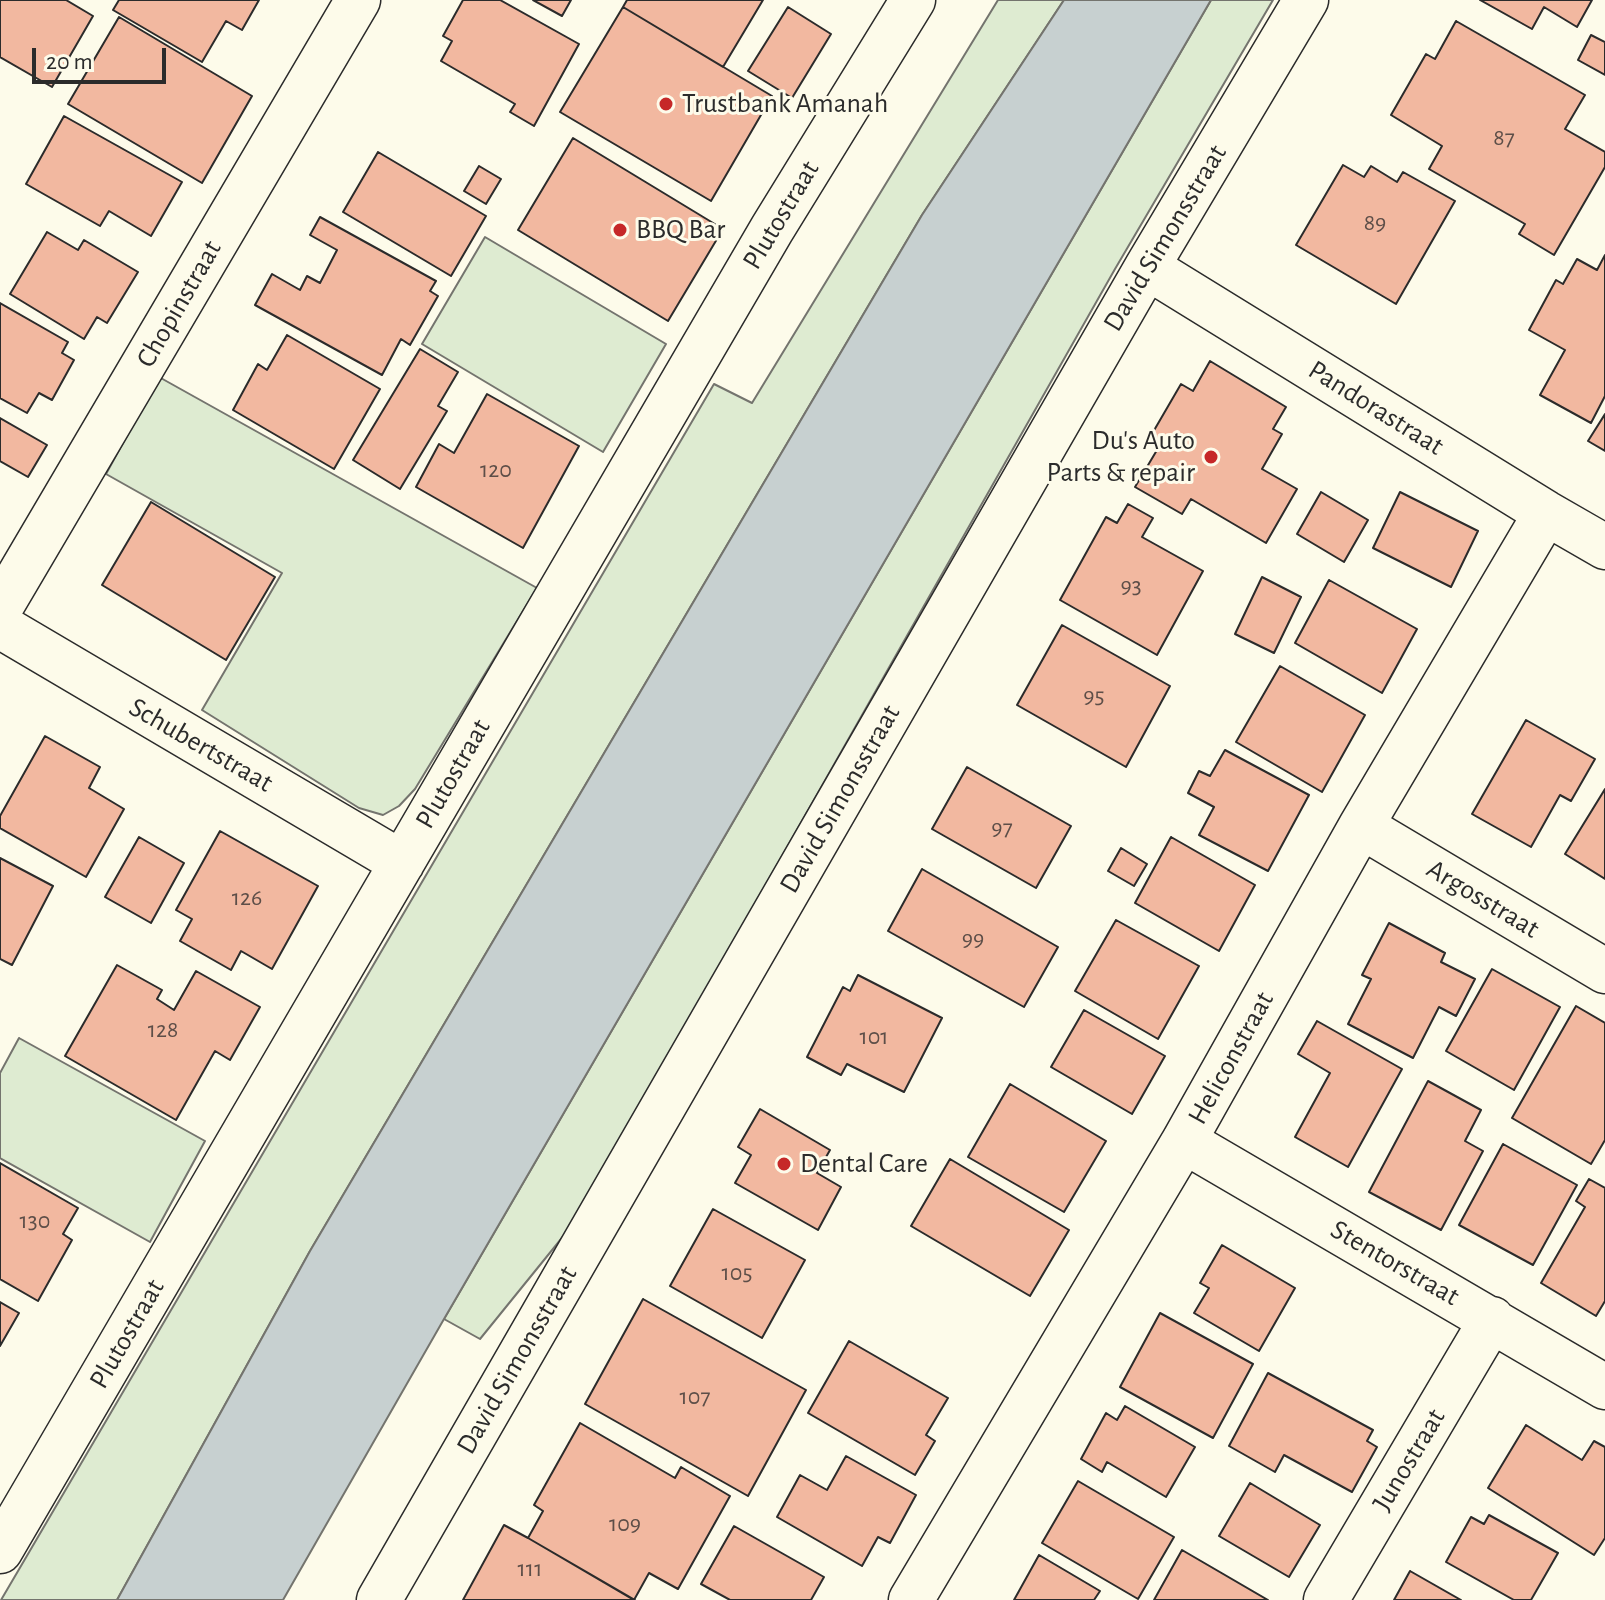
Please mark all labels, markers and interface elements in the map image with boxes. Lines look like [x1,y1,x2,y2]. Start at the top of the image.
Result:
scale bar [36,32,170,82]
text: 20 m [46,50,93,74]
place label: Trustbank Amanah [682,87,888,121]
marker: Trustbank Amanah [657,95,675,113]
house number: 87 [1493,124,1515,152]
street label: David Simonsstraat [1096,139,1234,337]
street label: Plutostraat [735,155,827,275]
house number: 89 [1364,209,1386,237]
place label: BBQ Bar [636,213,725,247]
marker: BBQ Bar [611,221,629,239]
street label: Chopinstraat [129,234,229,374]
street label: Pandorastraat [1302,353,1450,463]
place label: Du's Auto Parts & repair [1047,424,1195,490]
marker: Du's Auto Parts & repair [1202,448,1220,466]
house number: 120 [480,456,512,484]
house number: 93 [1120,572,1142,600]
house number: 95 [1083,682,1105,710]
street label: Schubertstraat [123,690,279,800]
street label: David Simonsstraat [772,699,908,899]
street label: Plutostraat [408,713,498,835]
house number: 97 [991,814,1013,842]
street label: Argosstraat [1421,852,1545,946]
house number: 126 [232,884,262,912]
house number: 99 [962,925,984,953]
street label: Heliconstraat [1181,986,1281,1130]
house number: 128 [148,1016,178,1044]
house number: 101 [859,1023,889,1051]
place label: Dental Care [800,1147,928,1181]
marker: Dental Care [775,1155,793,1173]
house number: 130 [20,1207,50,1235]
street label: Stentorstraat [1325,1213,1465,1313]
house number: 105 [722,1259,752,1287]
street label: David Simonsstraat [449,1260,585,1460]
street label: Plutostraat [82,1273,172,1395]
house number: 107 [680,1383,710,1411]
street label: Junostraat [1365,1403,1453,1517]
house number: 109 [609,1510,641,1538]
house number: 111 [518,1555,542,1583]

